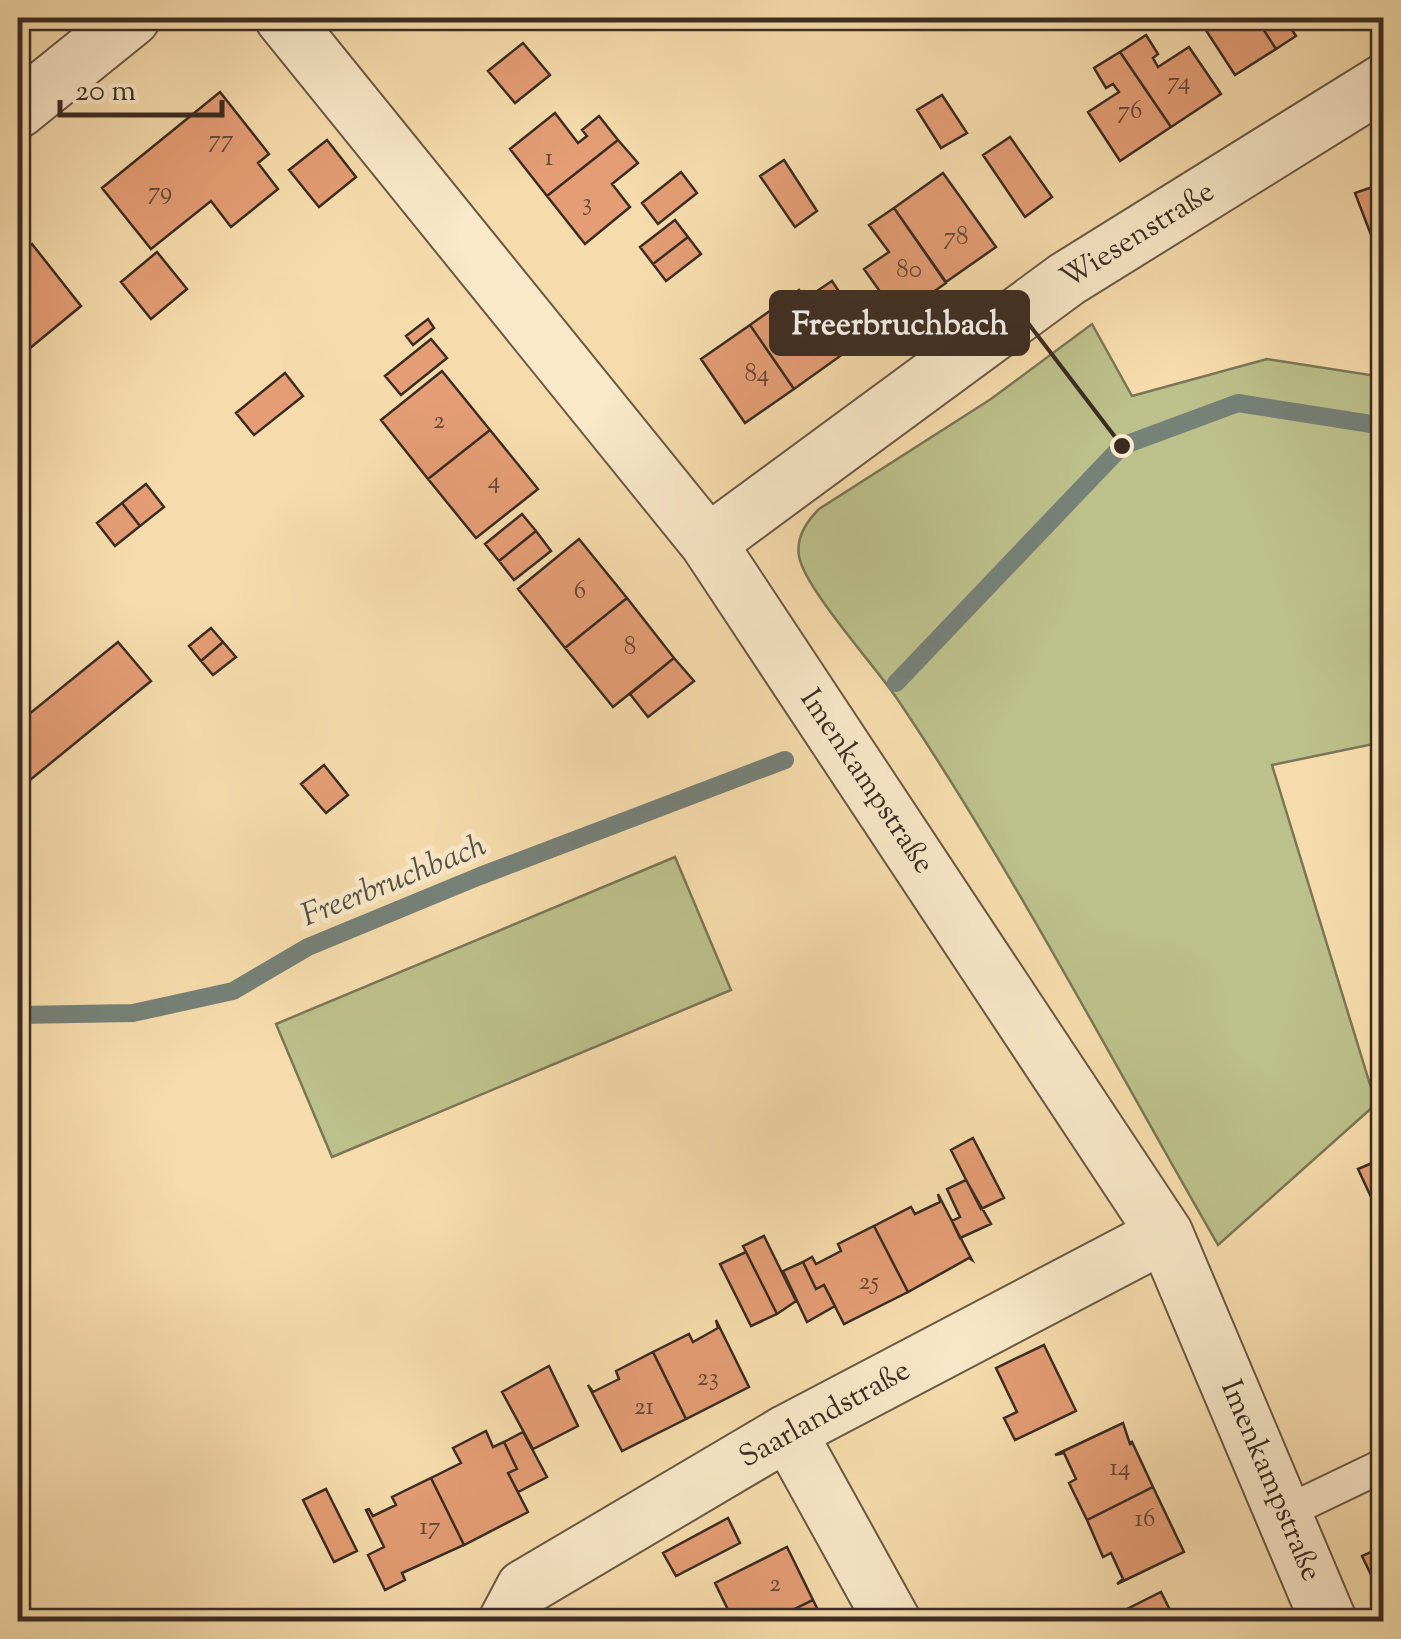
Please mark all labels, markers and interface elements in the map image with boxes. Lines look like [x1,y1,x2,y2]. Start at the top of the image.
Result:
scale bar [60,55,222,117]
house number: 74 [1167,65,1191,101]
text: 20 m [75,71,136,114]
house number: 76 [1118,94,1142,130]
house number: 77 [208,123,234,159]
house number: 1 [545,141,553,177]
street label: Wiesenstraße [1053,172,1223,300]
house number: 79 [148,175,172,211]
house number: 3 [582,186,592,222]
house number: 78 [943,220,969,256]
house number: 80 [896,253,922,289]
callout: Freerbruchbach [771,292,1028,354]
text: Freerbruchbach [792,303,1008,349]
house number: 84 [745,357,769,393]
house number: 2 [433,404,445,440]
house number: 4 [488,464,500,500]
house number: 6 [574,574,586,610]
house number: 8 [624,630,636,666]
street label: Imenkampstraße [788,681,944,883]
water label: Freerbruchbach [295,824,494,940]
house number: 25 [859,1265,880,1301]
street label: Saarlandstraße [732,1350,918,1480]
house number: 23 [697,1361,719,1397]
street label: Imenkampstraße [1208,1374,1332,1588]
house number: 21 [634,1390,654,1426]
house number: 14 [1109,1451,1131,1487]
house number: 16 [1135,1502,1155,1538]
house number: 17 [419,1510,441,1546]
house number: 2 [769,1567,781,1603]

